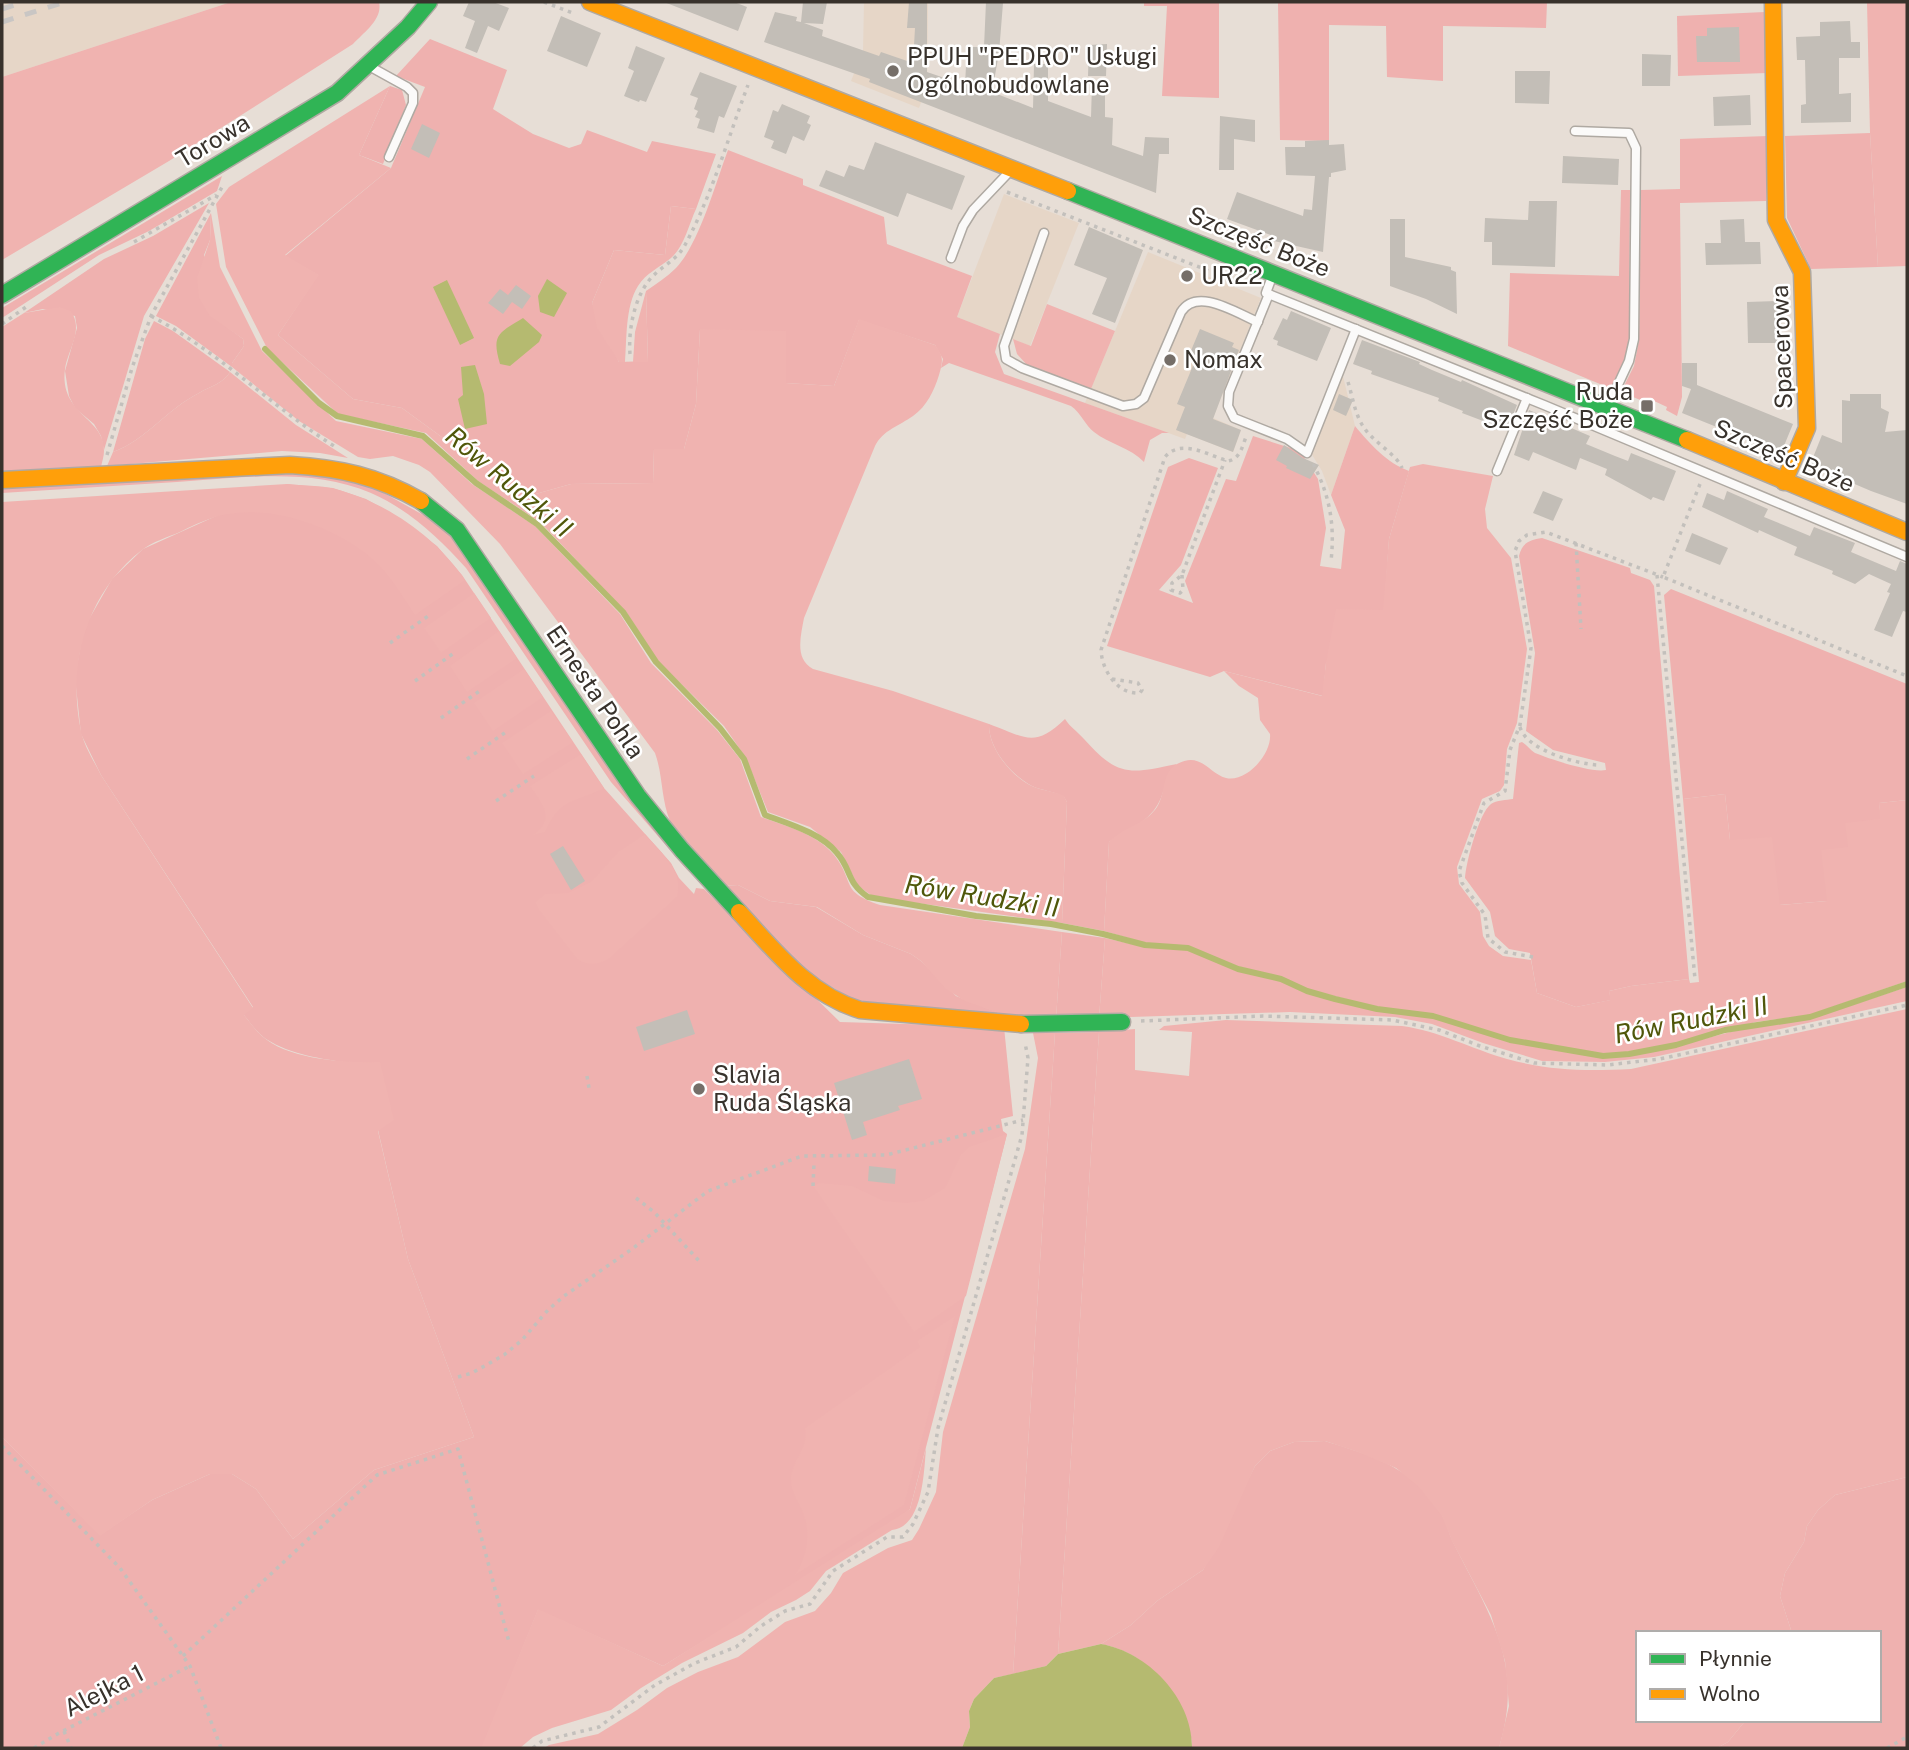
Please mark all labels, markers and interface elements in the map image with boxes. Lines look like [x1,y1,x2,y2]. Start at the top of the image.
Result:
place label: PPUH "PEDRO" Usługi Ogólnobudowlane [907,42,1157,98]
marker: PPUH "PEDRO" Usługi Ogólnobudowlane [885,63,901,79]
street label: Torowa [171,107,254,173]
street label: Szczęść Boże [1184,200,1334,282]
place label: UR22 [1201,261,1263,289]
marker: UR22 [1179,268,1195,284]
street label: Spacerowa [1765,284,1797,410]
place label: Nomax [1184,345,1263,373]
marker: Nomax [1162,352,1178,368]
place label: Ruda Szczęść Boże [1483,377,1633,433]
marker: Ruda Szczęść Boże [1639,398,1655,414]
street label: Szczęść Boże [1710,413,1859,497]
water label: Rów Rudzki II [440,420,579,544]
street label: Ernesta Pohla [541,620,651,763]
water label: Rów Rudzki II [903,868,1062,923]
water label: Rów Rudzki II [1611,989,1770,1050]
place label: Slavia Ruda Śląska [713,1060,851,1116]
marker: Slavia Ruda Śląska [691,1081,707,1097]
legend [1636,1631,1881,1722]
text: Płynnie [1699,1646,1772,1671]
street label: Alejka 1 [59,1658,148,1722]
text: Wolno [1699,1681,1760,1706]

